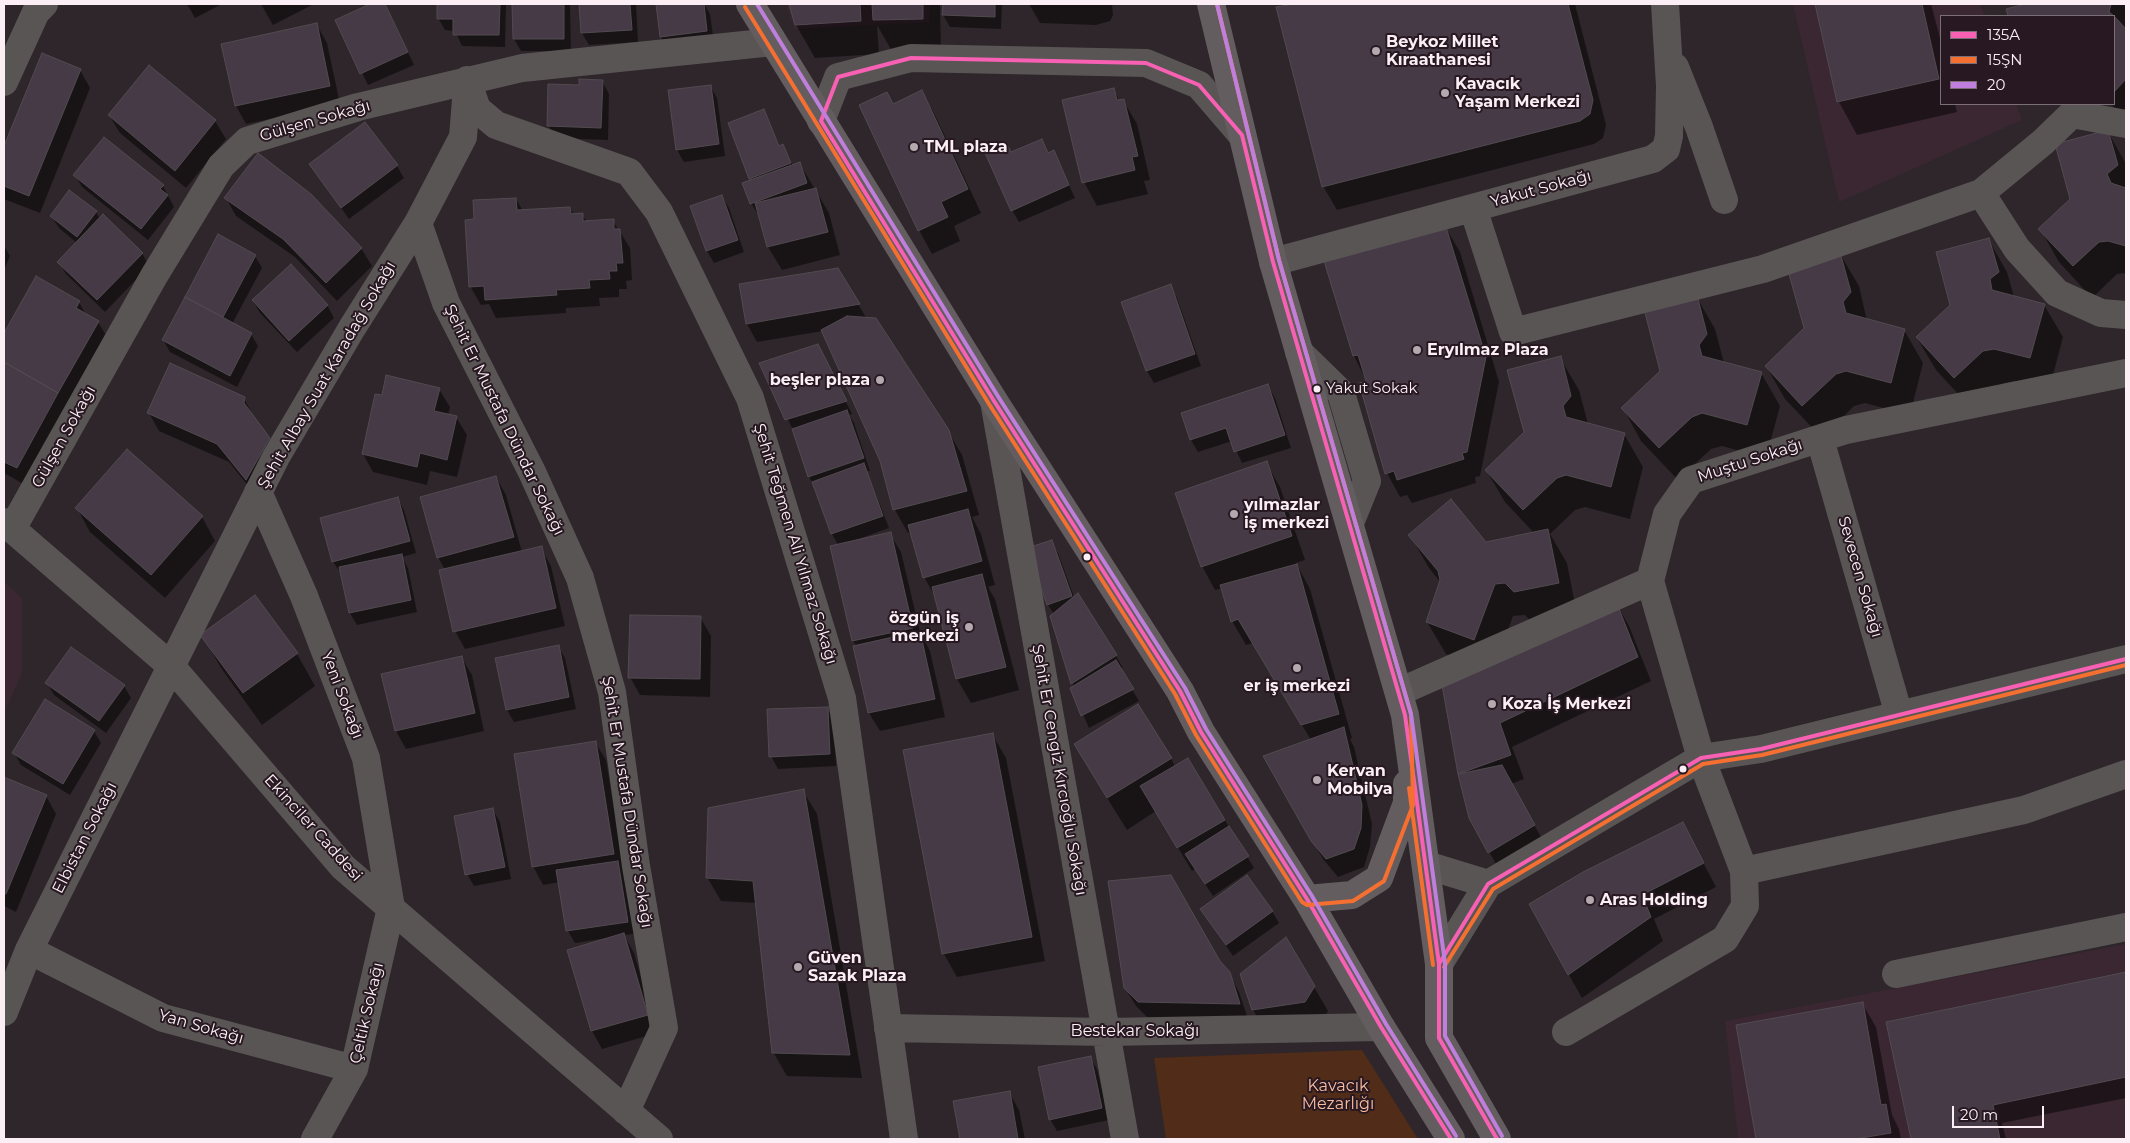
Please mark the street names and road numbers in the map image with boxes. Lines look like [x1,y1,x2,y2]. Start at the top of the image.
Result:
street label: Gülşen Sokağı [258,96,372,146]
street label: Yakut Sokağı [1489,166,1593,212]
street label: Şehit Albay Suat Karadağ Sokağı [254,258,400,492]
street label: Şehit Er Mustafa Dündar Sokağı [440,301,568,539]
street label: Gülşen Sokağı [28,383,100,491]
street label: Şehit Teğmen Ali Yılmaz Sokağı [749,421,841,667]
street label: Muştu Sokağı [1695,435,1805,487]
street label: Sevecen Sokağı [1834,514,1886,640]
street label: Şehit Er Cengiz Kırcıoğlu Sokağı [1027,643,1091,897]
street label: Yeni Sokağı [317,649,367,741]
street label: Şehit Er Mustafa Dündar Sokağı [598,675,656,929]
street label: Ekinciler Caddesi [260,771,366,885]
street label: Elbistan Sokağı [49,779,121,897]
street label: Çeltik Sokaḡı [346,960,388,1066]
street label: Yan Sokağı [156,1006,246,1048]
street label: Bestekar Sokağı [1071,1021,1199,1041]

